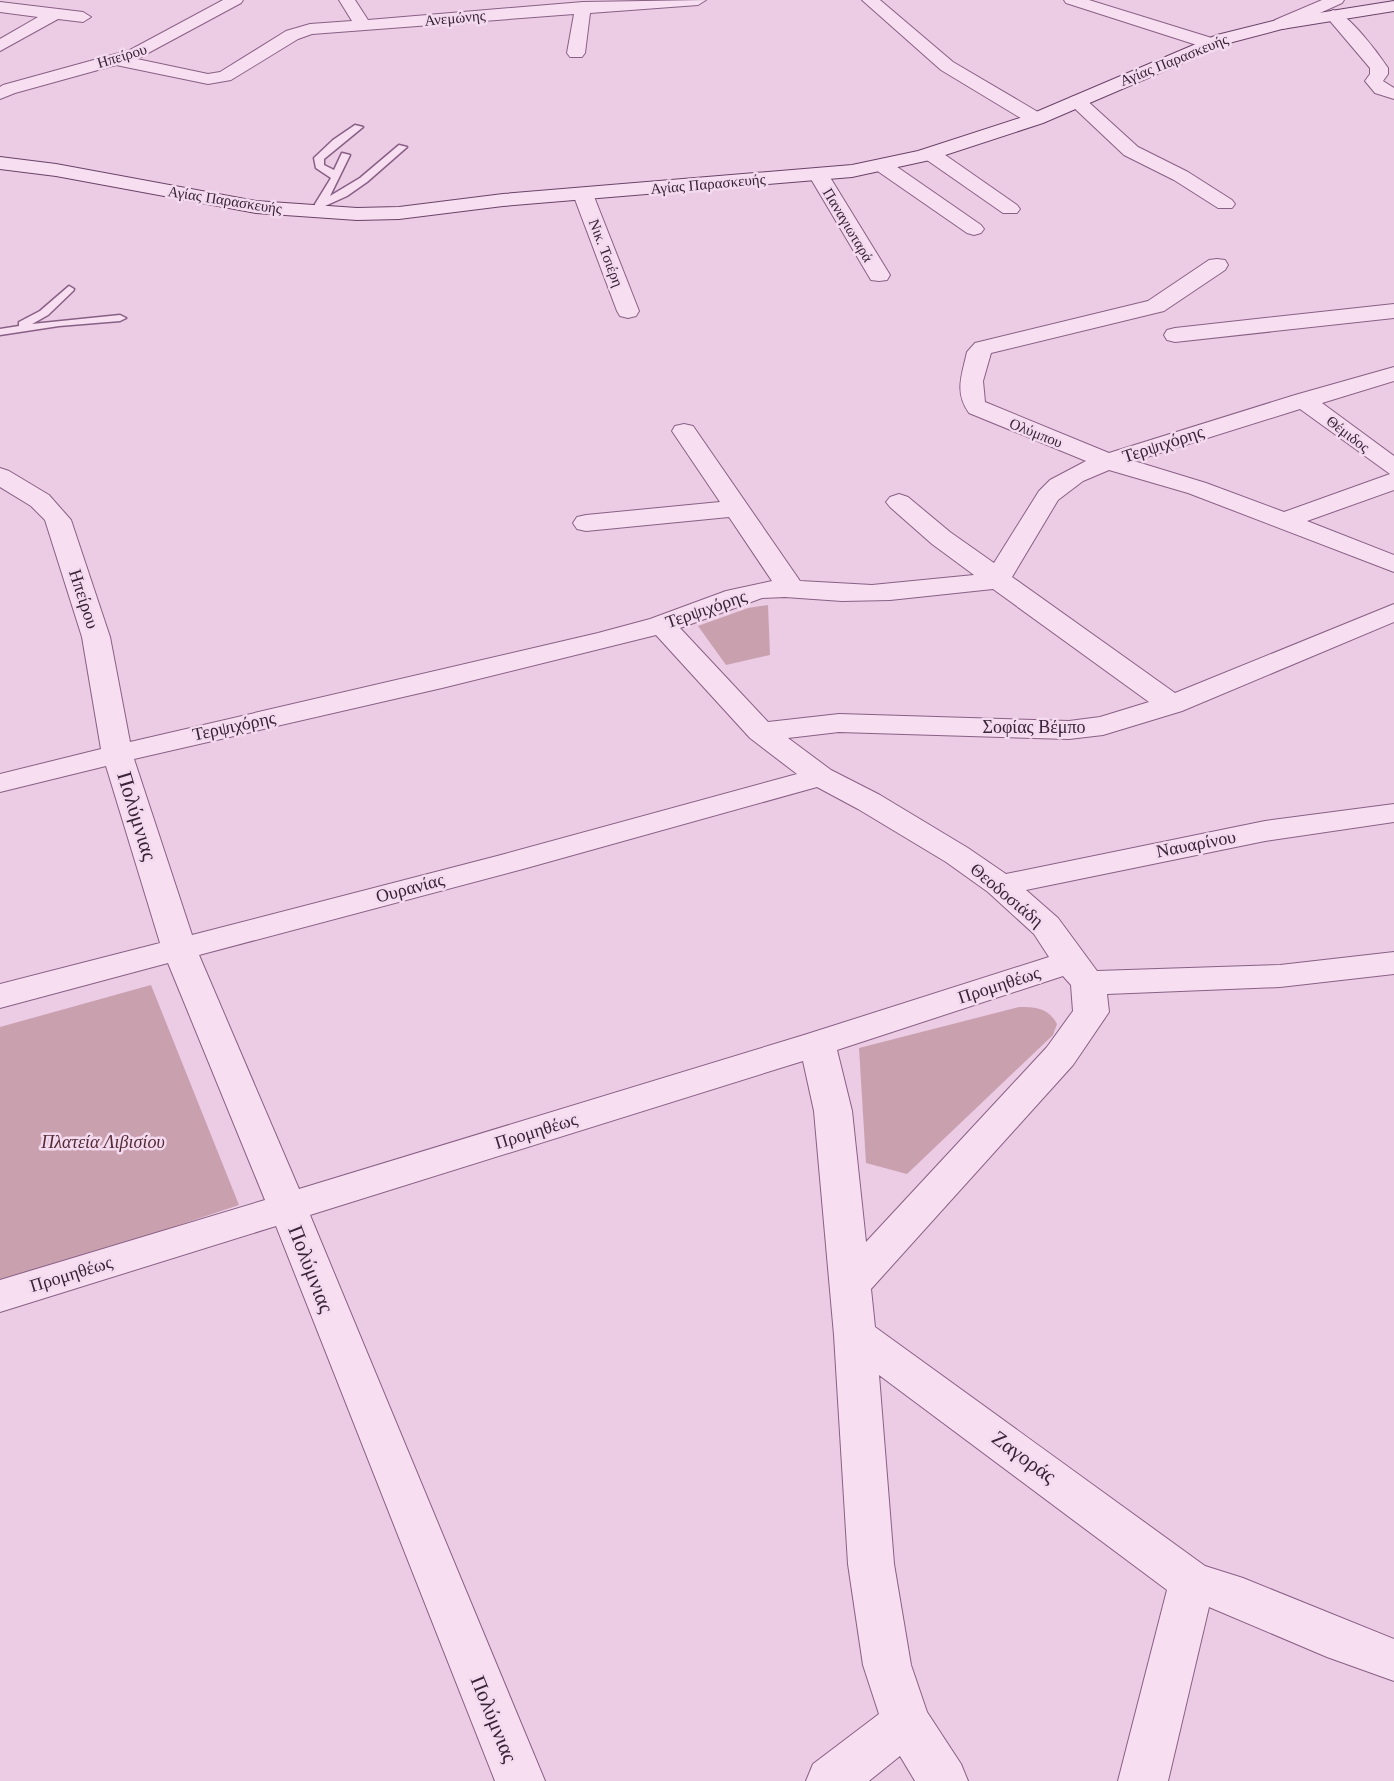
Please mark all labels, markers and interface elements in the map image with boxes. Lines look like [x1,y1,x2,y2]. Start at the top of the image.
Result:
street label: Ανεμώνης [424,7,486,29]
street label: Αγίας Παρασκευής [1118,31,1230,89]
street label: Ηπείρου [95,41,149,71]
street label: Αγίας Παρασκευής [650,171,766,197]
street label: Αγίας Παρασκευής [167,183,283,217]
street label: Παναγιωταρά [820,185,876,265]
street label: Νικ. Τσιέρη [586,217,626,289]
street label: Θέμιδος [1323,413,1373,455]
street label: Ολύμπου [1007,415,1065,451]
street label: Τερψιχόρης [1120,421,1206,467]
street label: Ηπείρου [65,567,103,631]
street label: Τερψιχόρης [663,586,749,632]
street label: Τερψιχόρης [191,707,277,745]
street label: Σοφίας Βέμπο [982,717,1086,737]
street label: Πολύμνιας [112,769,162,864]
street label: Ναυαρίνου [1155,826,1238,862]
street label: Θεοδοσιάδη [967,859,1047,931]
street label: Ουρανίας [374,869,446,907]
street label: Προμηθέως [955,962,1043,1008]
street label: Προμηθέως [492,1109,580,1153]
park label: Πλατεία Λιβισίου [40,1132,165,1152]
street label: Πολύμνιας [283,1222,339,1317]
street label: Προμηθέως [27,1252,115,1296]
street label: Ζαγοράς [987,1426,1061,1489]
street label: Πολύμνιας [466,1672,523,1767]

